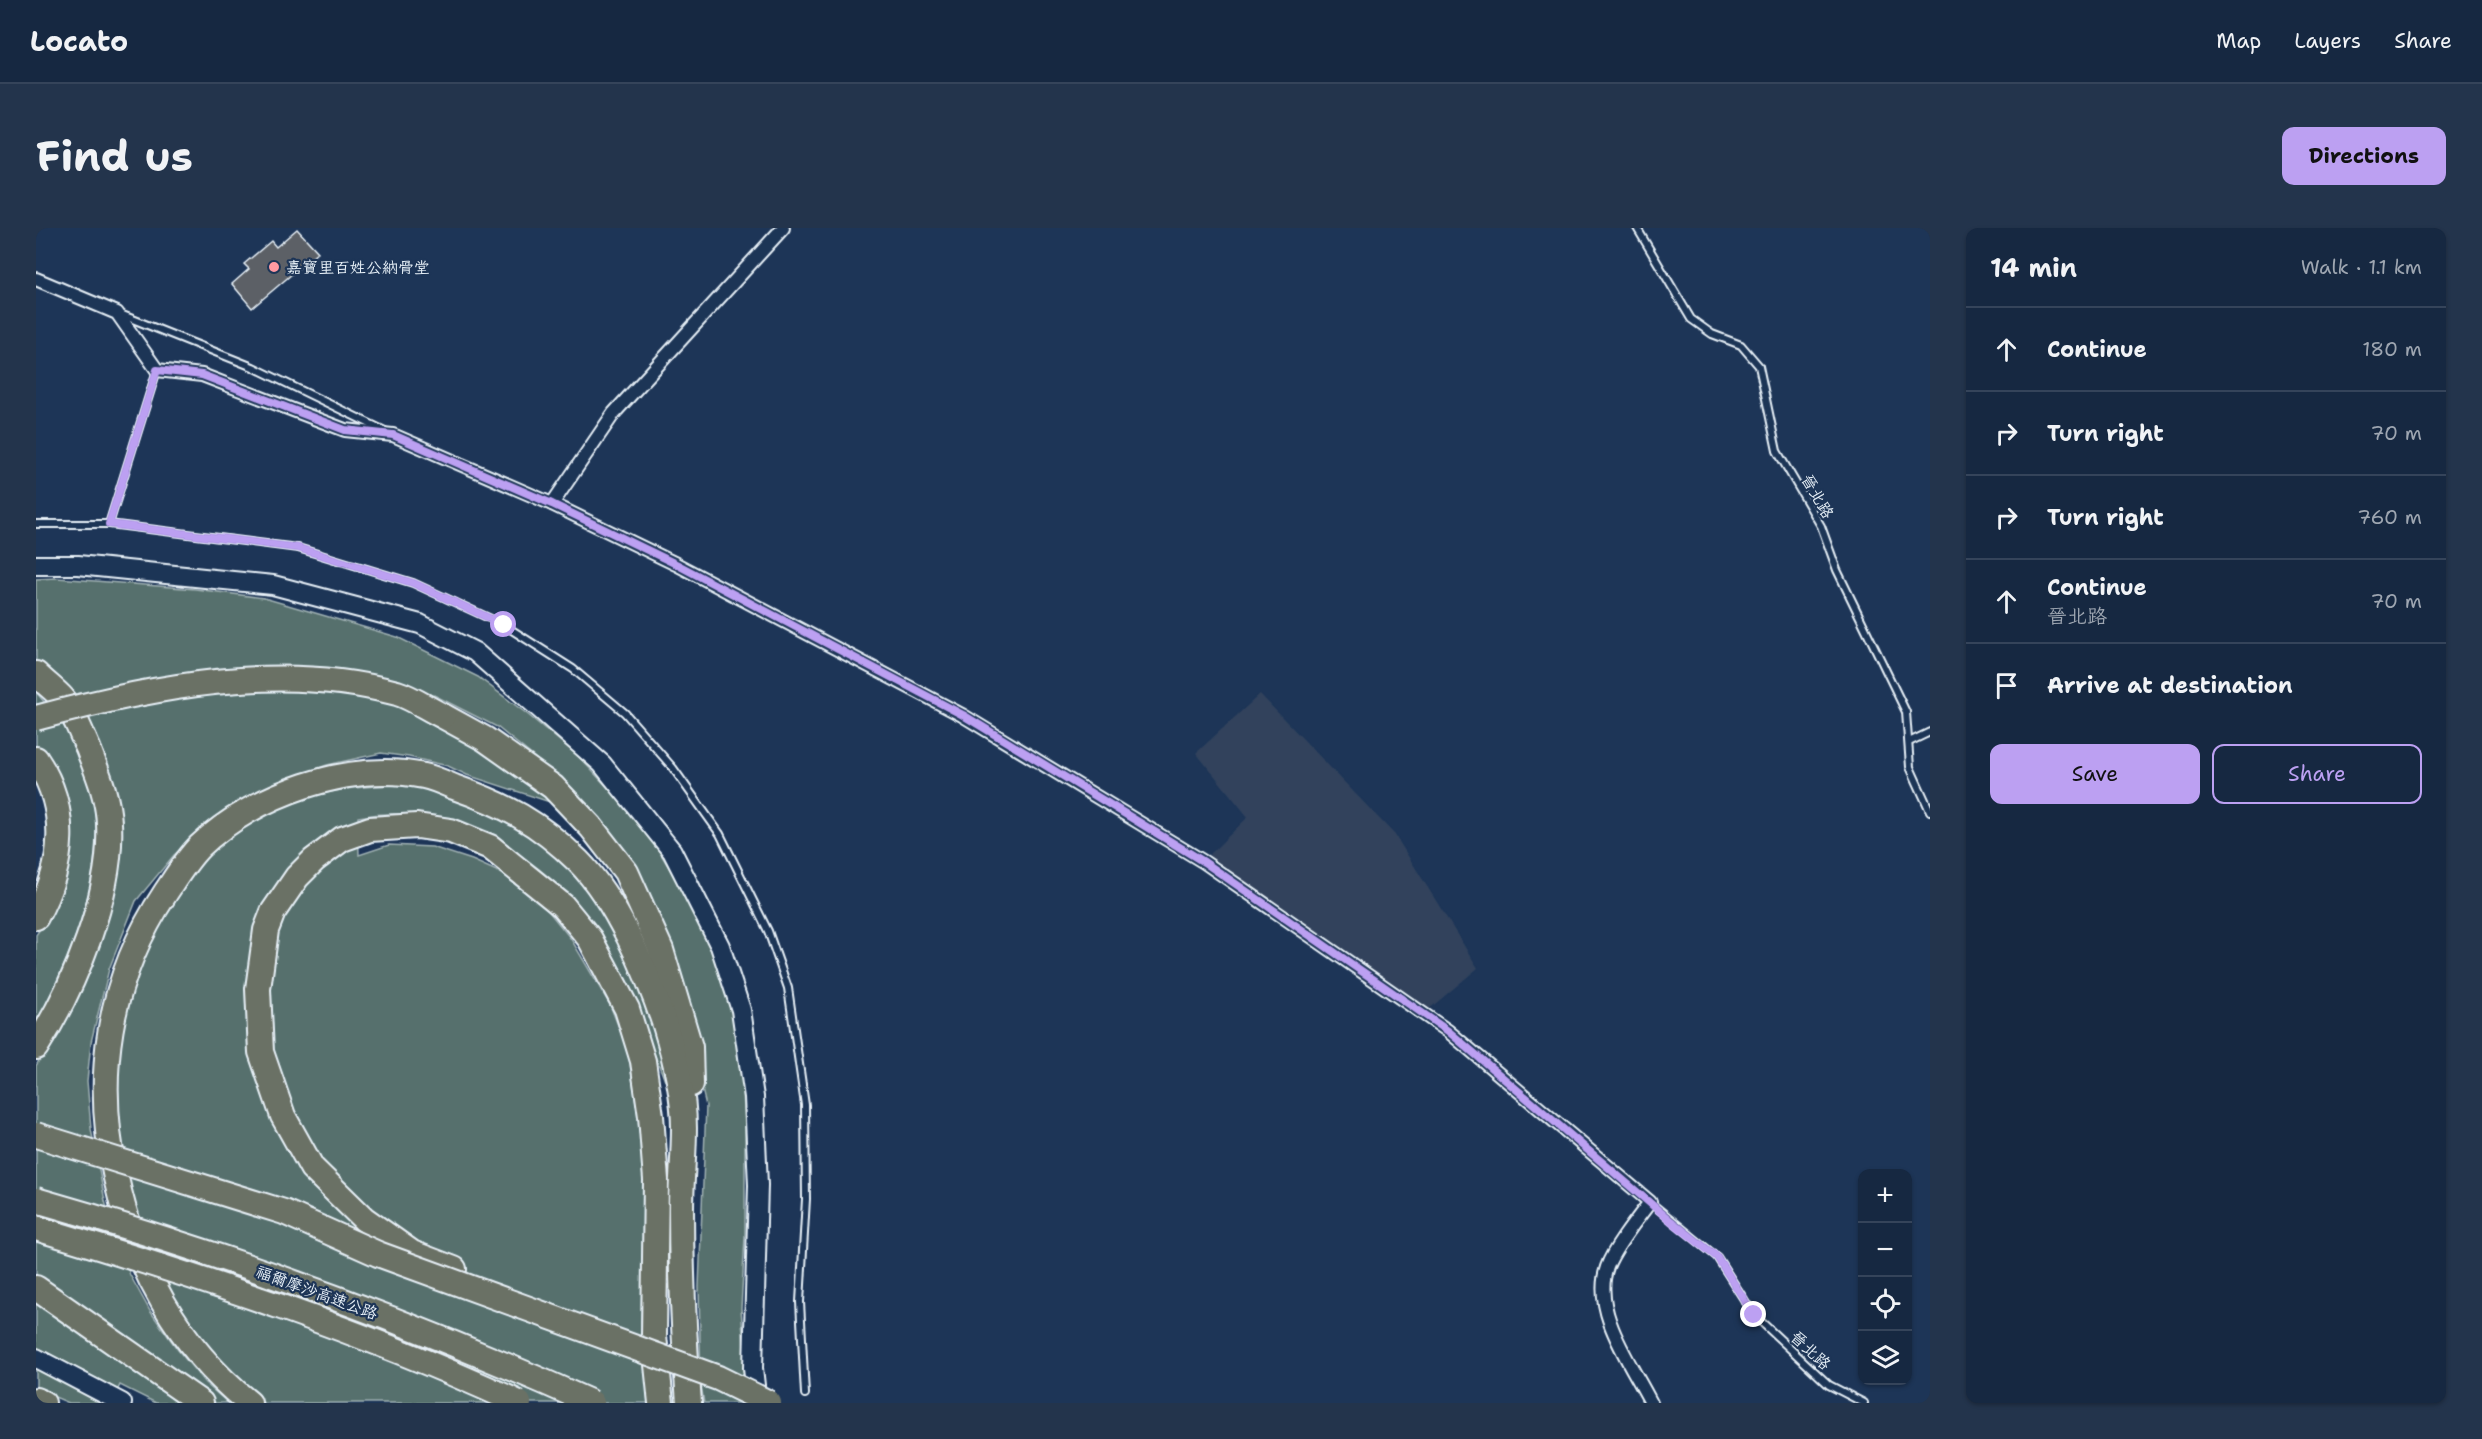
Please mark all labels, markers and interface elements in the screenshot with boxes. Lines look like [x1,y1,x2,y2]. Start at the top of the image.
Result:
text: Locato [30,22,128,60]
text: Map [2216,27,2261,55]
text: Layers [2294,27,2361,55]
text: Share [2394,27,2452,55]
button: Directions [2282,127,2446,185]
text: Find us [36,128,193,184]
text: 14 min [1990,250,2077,285]
text: Walk · 1.1 km [2301,254,2422,280]
place label: 嘉寶里百姓公納骨堂 [286,257,430,278]
marker: 嘉寶里百姓公納骨堂 [267,260,281,274]
icon: ahead [1990,333,2023,366]
text: Continue [2047,335,2147,364]
text: 180 m [2362,336,2422,362]
icon: right [1990,417,2023,450]
text: Turn right [2047,419,2164,448]
text: 70 m [2370,420,2422,446]
street label: 晉北路 [1796,470,1839,522]
icon: right [1990,501,2023,534]
text: Turn right [2047,503,2164,532]
text: 760 m [2357,504,2422,530]
text: Continue [2047,573,2147,602]
icon: ahead [1990,585,2023,618]
text: 70 m [2370,588,2422,614]
text: 晉北路 [2047,603,2107,629]
route start [490,611,516,637]
icon: arrive [1990,669,2023,702]
text: Arrive at destination [2047,671,2293,700]
button: Save [1990,744,2200,804]
button: Share [2212,744,2422,804]
map controls [1858,1169,1912,1385]
button: + [1858,1169,1912,1223]
button: − [1858,1223,1912,1277]
street label: 福爾摩沙高速公路 [253,1261,381,1324]
button: locate [1858,1277,1912,1331]
route end [1740,1301,1766,1327]
street label: 晉北路 [1786,1326,1835,1374]
button: layers [1858,1331,1912,1385]

